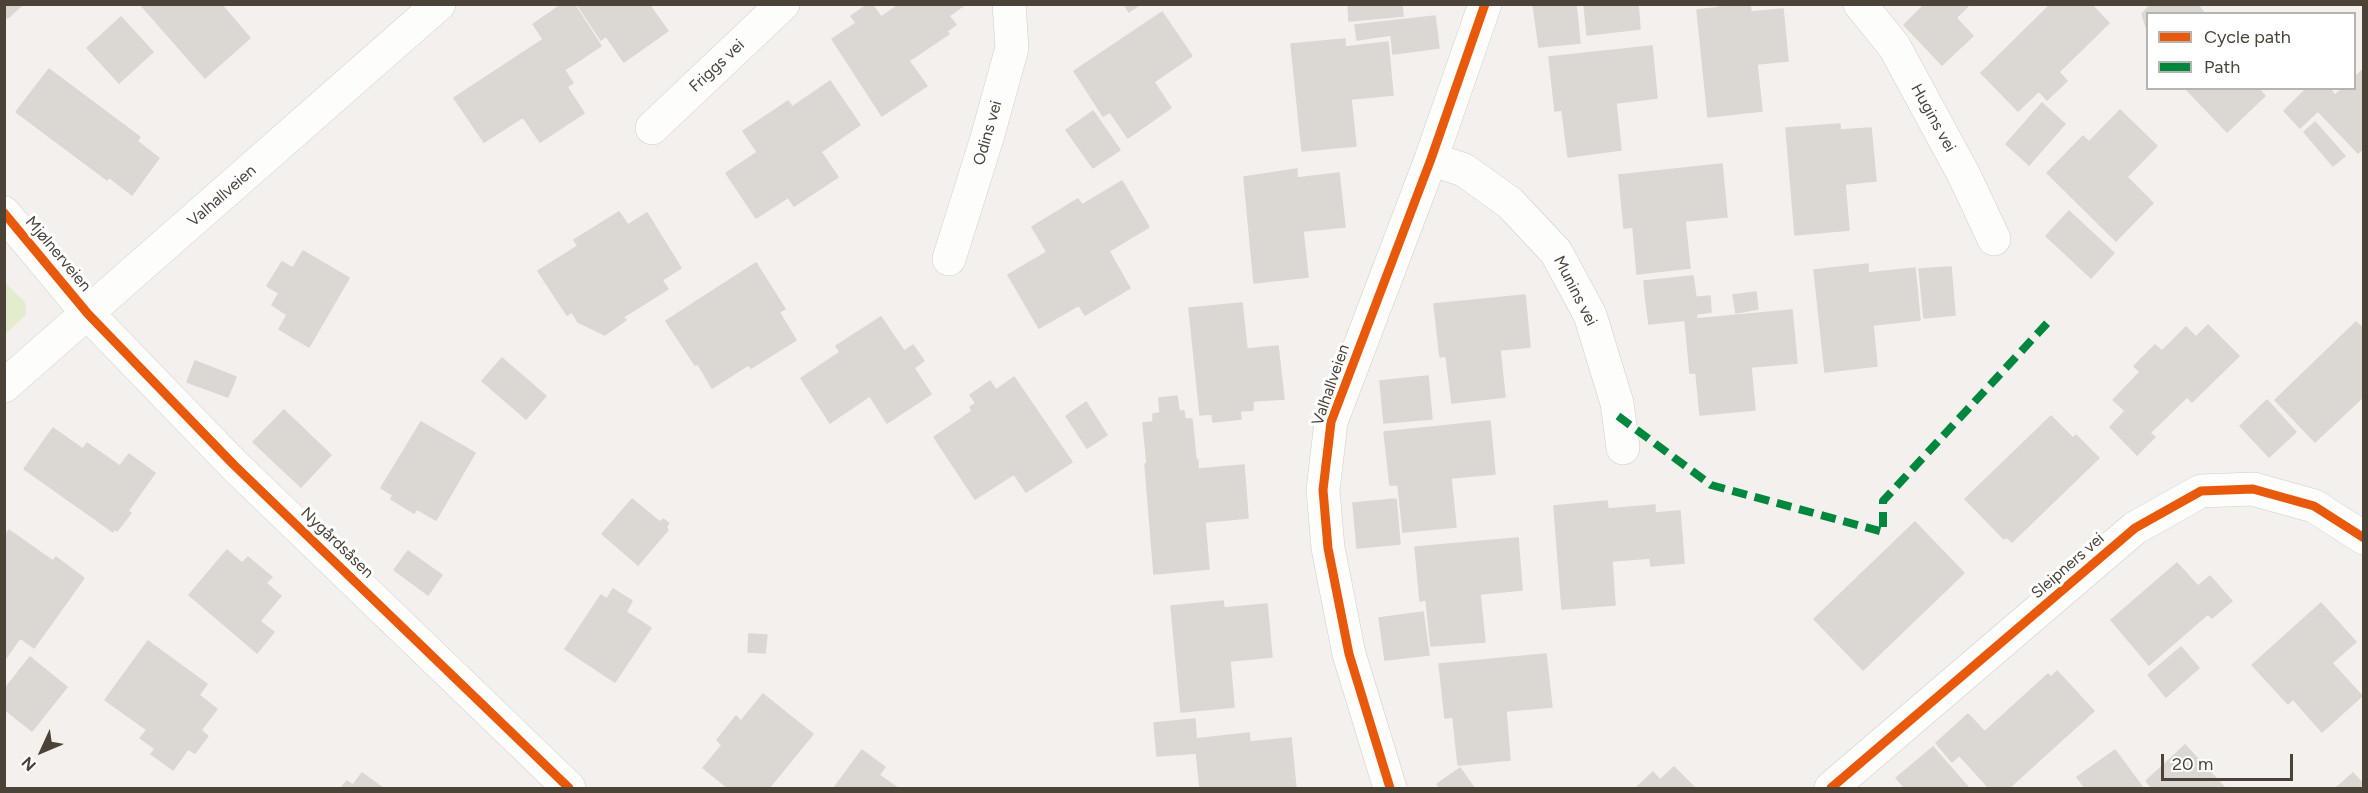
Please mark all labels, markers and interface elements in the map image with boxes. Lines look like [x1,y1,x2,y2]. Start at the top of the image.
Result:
legend [2146,12,2356,90]
text: Cycle path [2204,26,2291,48]
street label: Friggs vei [685,36,749,96]
text: Path [2204,56,2240,78]
street label: Hugins vei [1906,81,1960,155]
street label: Odins vei [970,98,1006,168]
street label: Valhallveien [184,161,260,231]
street label: Mjølnerveien [21,213,95,295]
street label: Munins vei [1549,253,1601,329]
street label: Valhallveien [1308,342,1354,428]
street label: Nygårdsåsen [297,504,377,582]
street label: Sleipners vei [2028,529,2108,603]
north arrow [12,721,72,781]
scale bar [2164,742,2296,780]
text: N [18,753,40,775]
text: 20 m [2172,753,2213,775]

